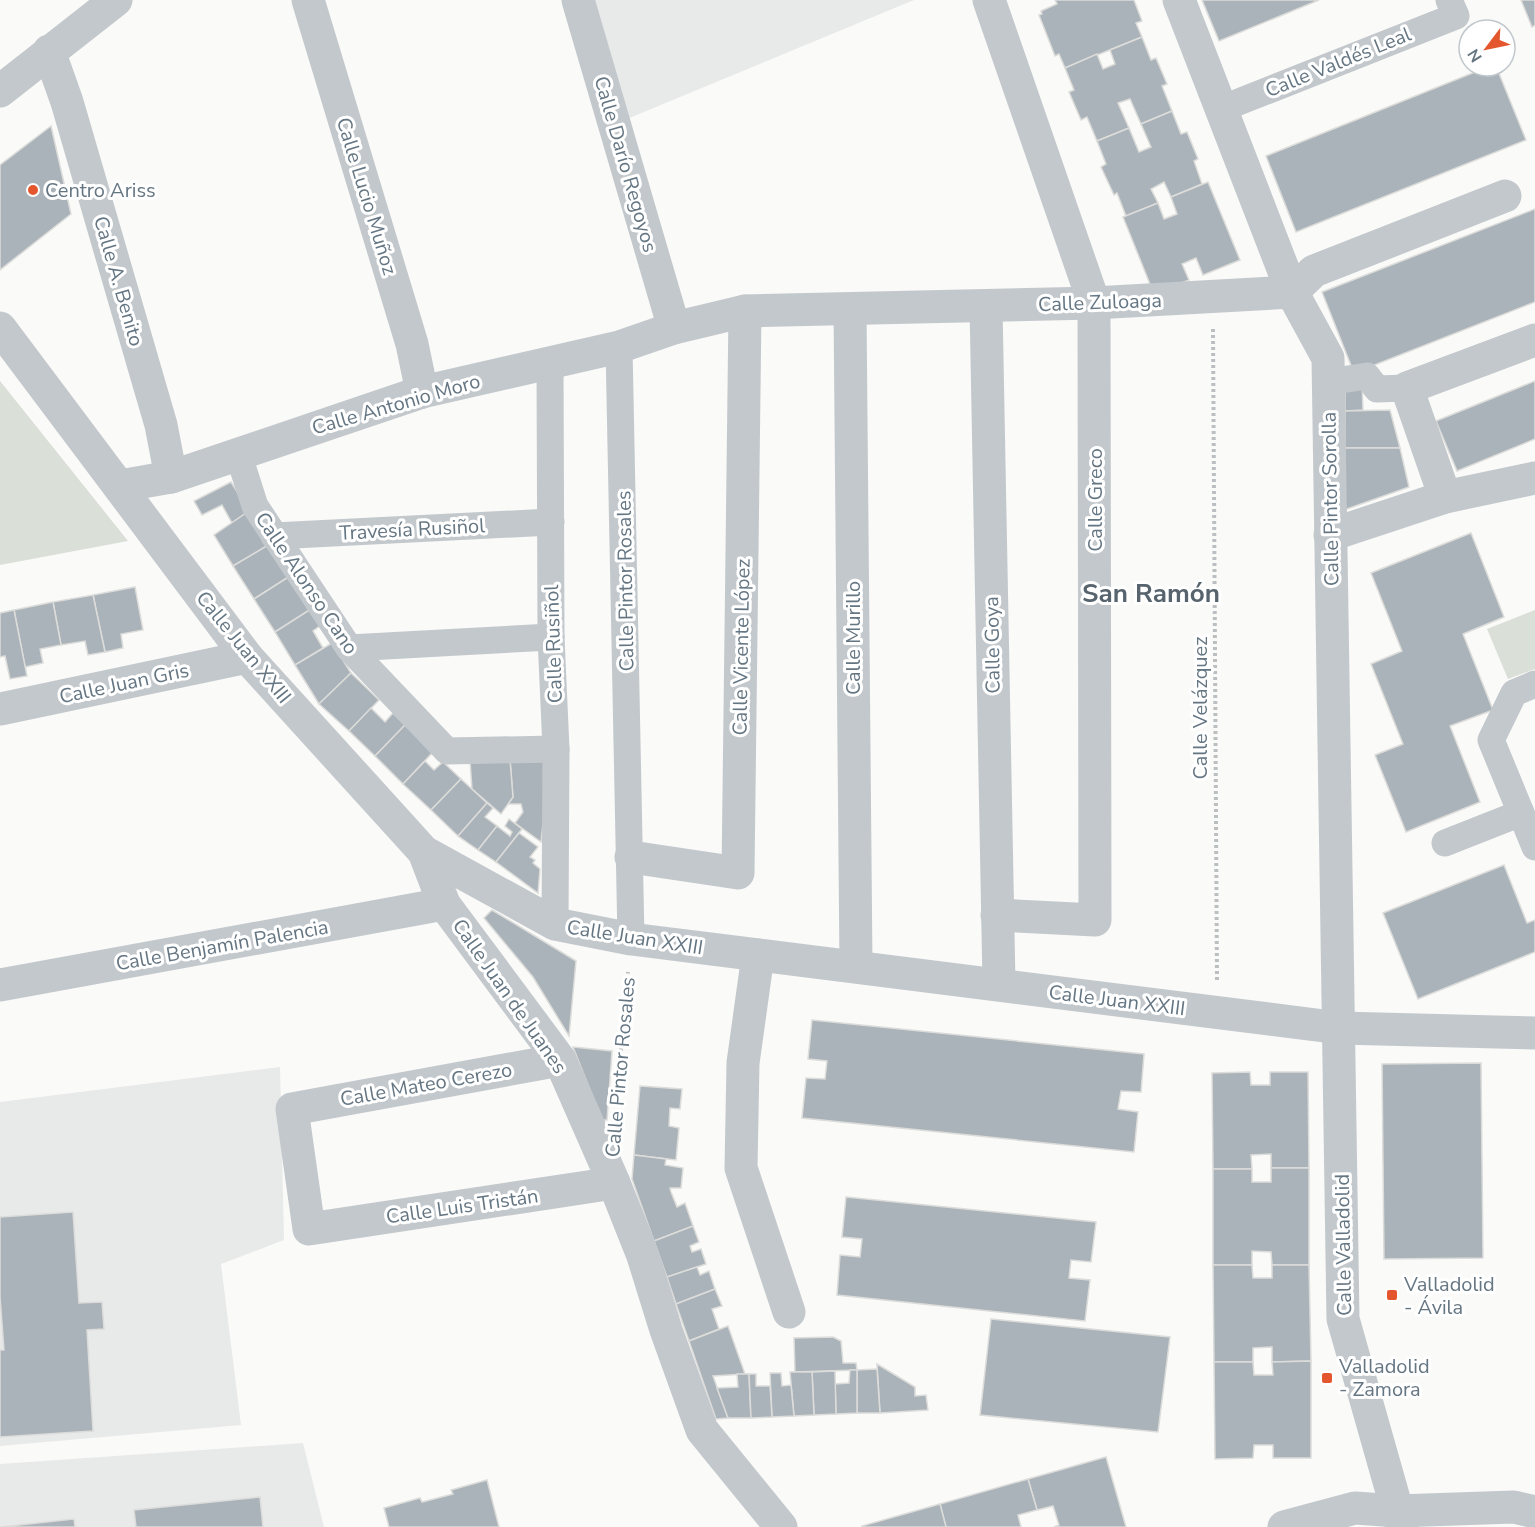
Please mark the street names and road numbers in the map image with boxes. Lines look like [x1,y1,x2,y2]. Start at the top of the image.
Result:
street label: Calle Valdés Leal [1261,21,1415,104]
street label: Calle Darío Regoyos [587,73,664,255]
street label: Calle Lucio Muñoz [330,114,403,278]
street label: Calle A. Benito [87,213,150,349]
street label: Calle Zuloaga [1038,287,1162,318]
street label: Calle Antonio Moro [309,368,483,441]
street label: Calle Pintor Sorolla [1315,412,1346,586]
street label: Calle Greco [1082,448,1109,552]
street label: Calle Pintor Rosales [610,490,641,672]
street label: Calle Alonso Cano [249,507,364,660]
street label: Travesía Rusiñol [338,512,486,547]
street label: Calle Vicente López [726,558,757,736]
street label: Calle Murillo [840,581,867,695]
street label: Calle Rusiñol [538,584,569,704]
street label: Calle Juan XXIII [190,585,297,709]
street label: Calle Goya [978,596,1007,694]
street label: Calle Velázquez [1187,637,1214,779]
street label: Calle Juan Gris [57,657,191,710]
street label: Calle Benjamín Palencia [114,913,331,977]
street label: Calle Juan de Juanes [446,913,573,1079]
street label: Calle Juan XXIII [565,913,705,962]
street label: Calle Pintor Rosales [599,976,642,1158]
street label: Calle Juan XXIII [1047,979,1187,1022]
street label: Calle Mateo Cerezo [338,1056,514,1113]
street label: Calle Valladolid [1329,1174,1358,1316]
street label: Calle Luis Tristán [384,1182,540,1231]

